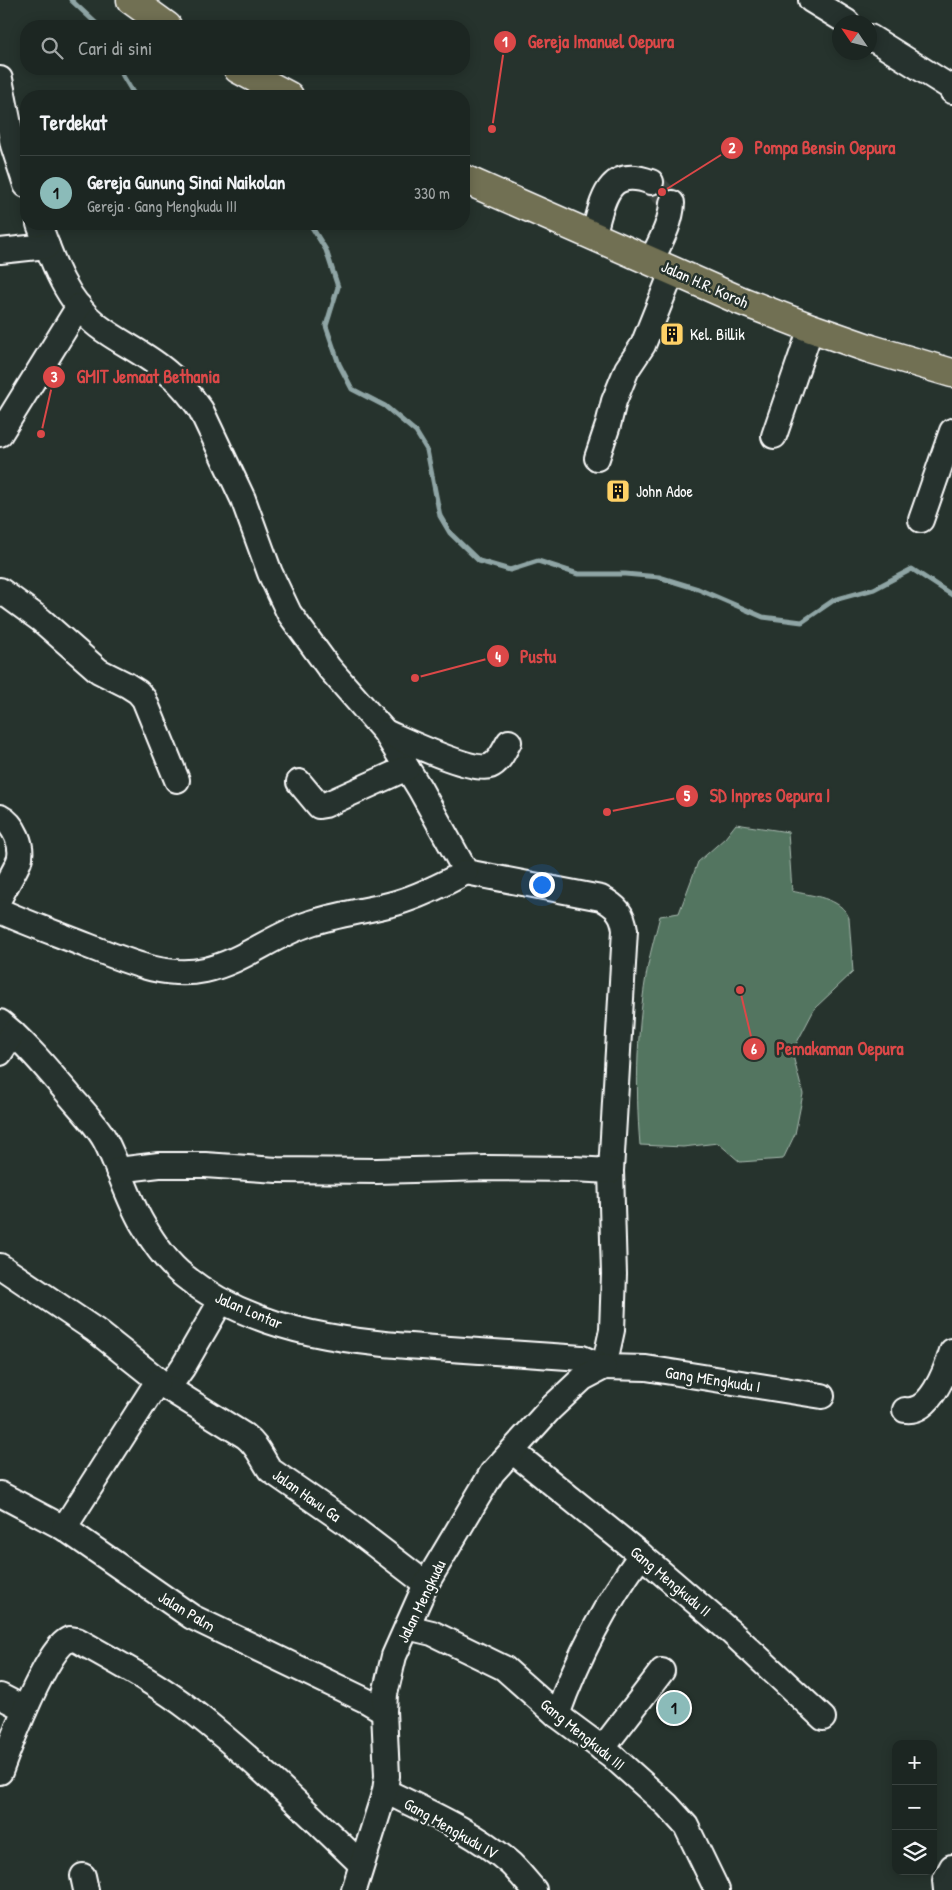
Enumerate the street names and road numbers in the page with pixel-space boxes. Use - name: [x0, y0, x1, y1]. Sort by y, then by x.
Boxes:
- street label: Jalan H.R. Koroh: [658, 255, 752, 313]
- street label: Jalan Lontar: [212, 1286, 286, 1334]
- street label: Gang MEngkudu I: [664, 1361, 762, 1397]
- street label: Jalan Hawu Ga: [268, 1463, 346, 1527]
- street label: Gang Mengkudu II: [626, 1541, 716, 1621]
- street label: Jalan Mengkudu: [391, 1555, 451, 1646]
- street label: Jalan Palm: [154, 1585, 220, 1637]
- street label: Gang Mengkudu III: [536, 1693, 630, 1775]
- street label: Gang Mengkudu IV: [400, 1792, 502, 1864]

